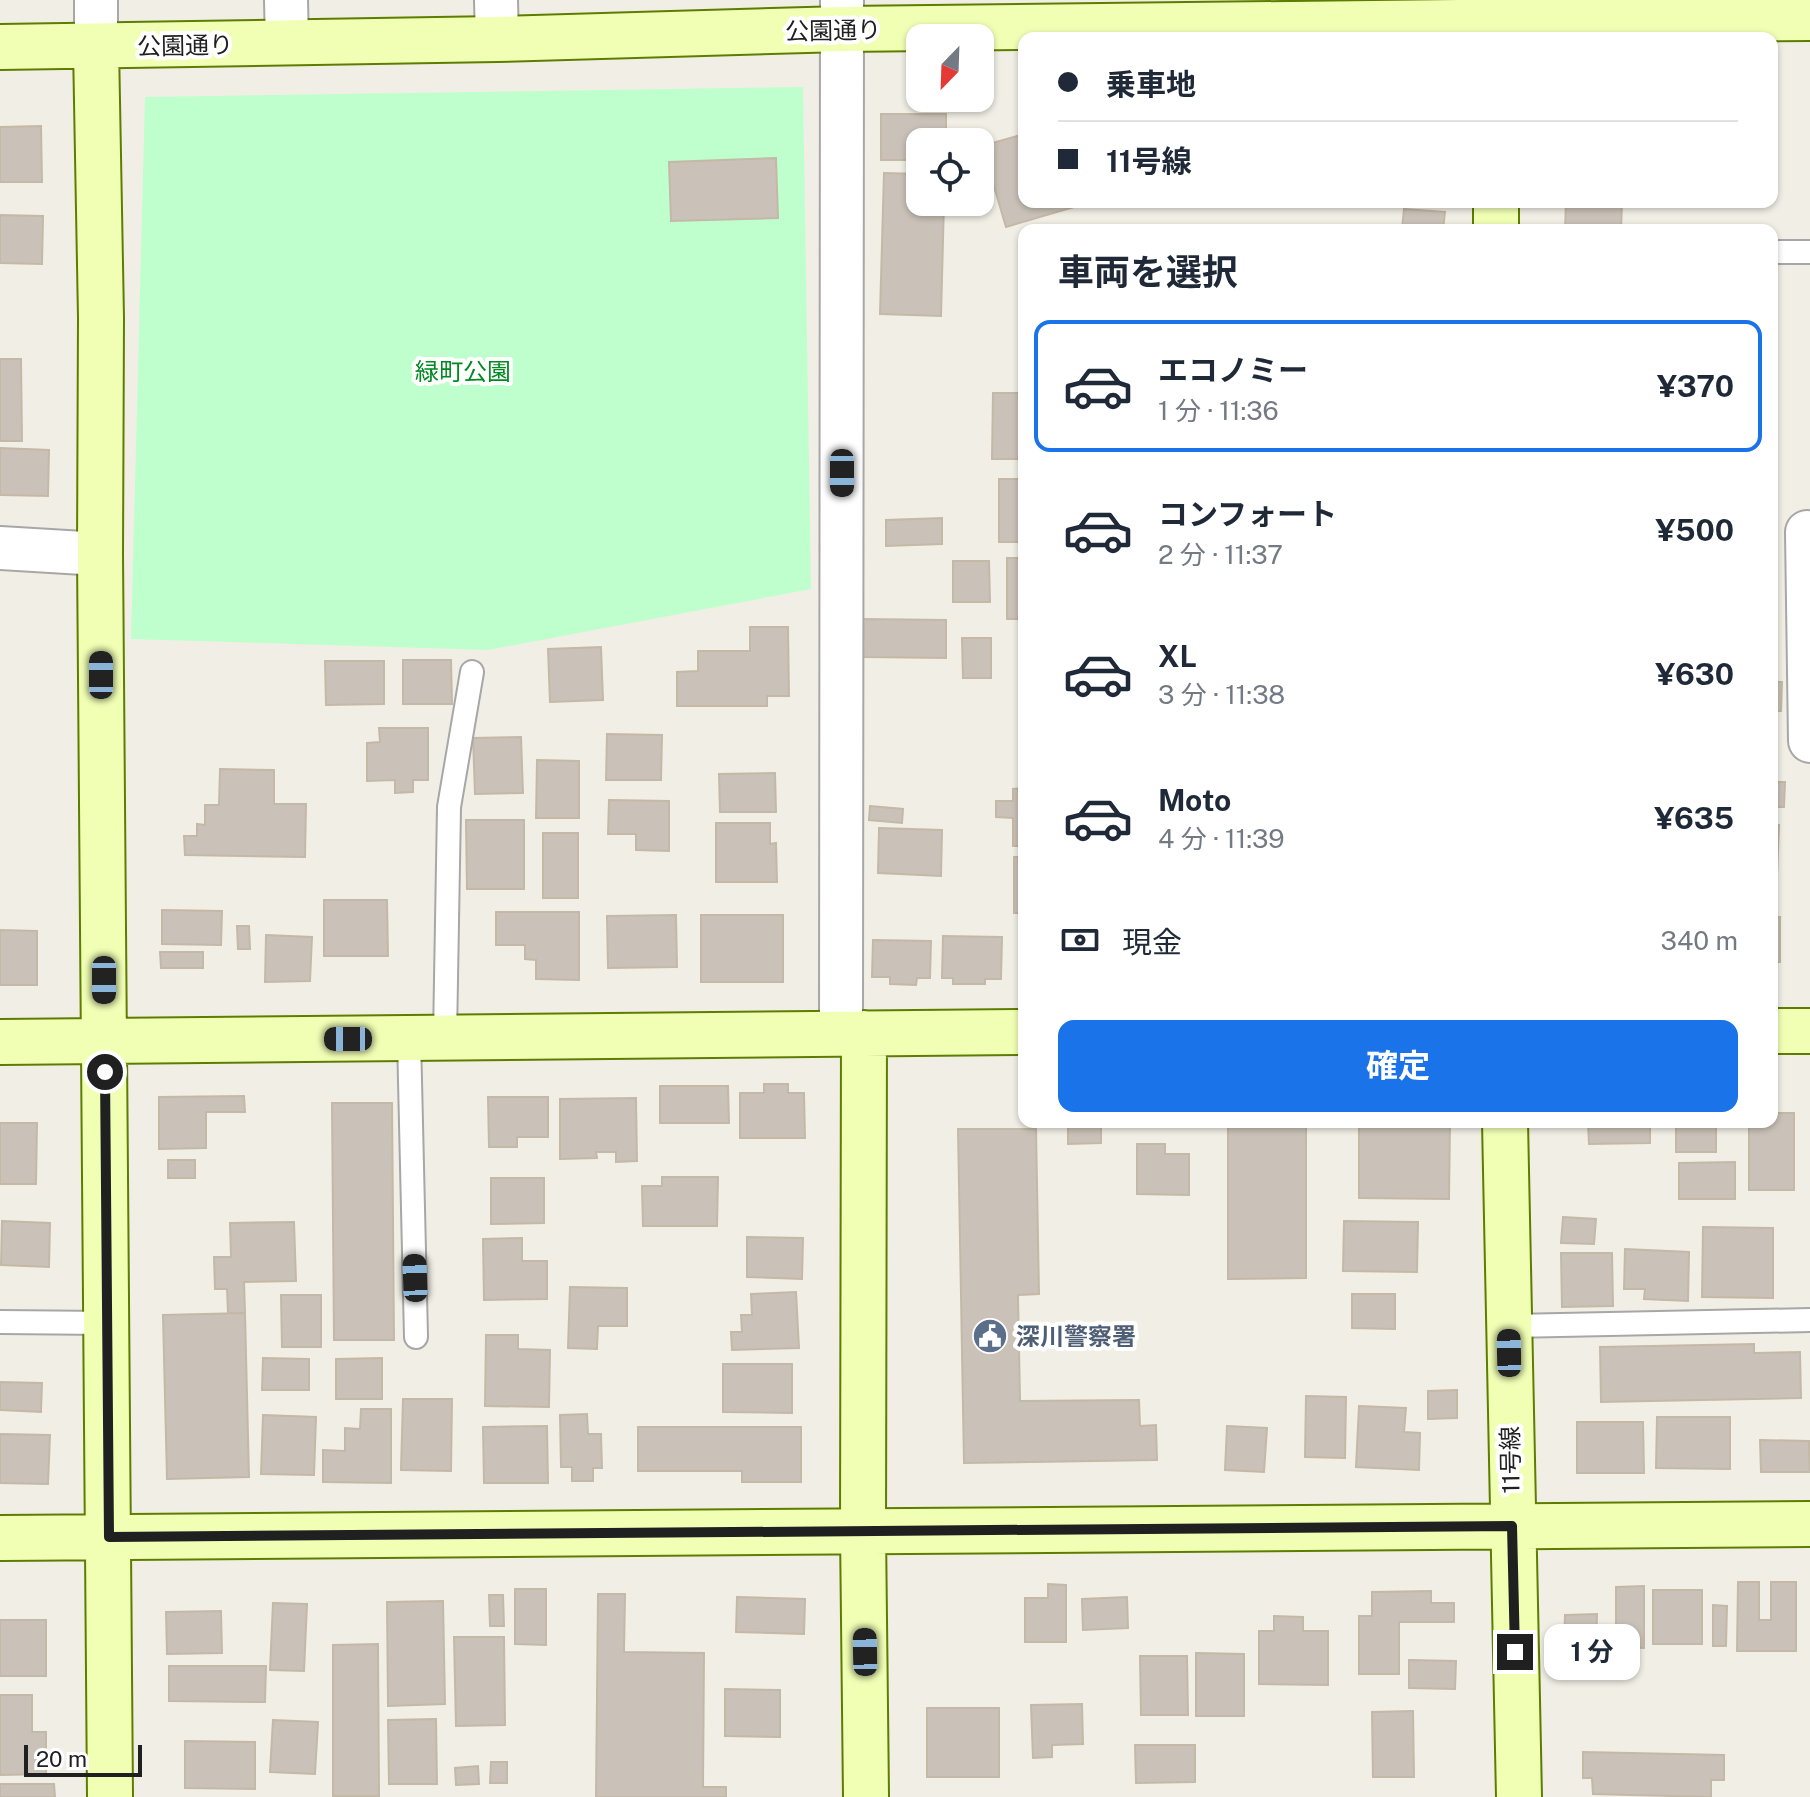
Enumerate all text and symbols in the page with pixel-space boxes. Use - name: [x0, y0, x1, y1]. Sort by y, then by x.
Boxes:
- street label: 公園通り: [785, 15, 881, 45]
- north arrow: [906, 24, 994, 112]
- map controls: [906, 24, 994, 216]
- street label: 公園通り: [137, 30, 233, 60]
- text: 乗車地: [1106, 66, 1196, 102]
- button: locate: [906, 128, 994, 216]
- text: 11号線: [1106, 143, 1192, 179]
- text: 車両を選択: [1058, 251, 1238, 293]
- icon: car: [1062, 350, 1134, 422]
- text: エコノミー: [1158, 352, 1308, 388]
- park label: 緑町公園: [415, 357, 511, 385]
- text: ¥370: [1657, 368, 1734, 404]
- text: 1 分 · 11:36: [1158, 395, 1279, 426]
- car: [830, 449, 854, 497]
- icon: car: [1062, 494, 1134, 566]
- text: コンフォート: [1158, 496, 1337, 532]
- text: ¥500: [1655, 512, 1734, 548]
- text: 2 分 · 11:37: [1158, 539, 1283, 570]
- icon: car: [1062, 638, 1134, 710]
- text: XL: [1158, 638, 1197, 674]
- car: [89, 651, 113, 699]
- text: ¥630: [1655, 656, 1734, 692]
- text: 3 分 · 11:38: [1158, 679, 1285, 710]
- icon: car: [1062, 782, 1134, 854]
- text: Moto: [1158, 782, 1231, 818]
- text: ¥635: [1654, 800, 1734, 836]
- text: 4 分 · 11:39: [1158, 823, 1285, 854]
- icon: cash: [1058, 918, 1102, 962]
- text: 現金: [1122, 924, 1182, 960]
- text: 340 m: [1661, 925, 1738, 956]
- car: [92, 956, 116, 1004]
- button: 確定: [1058, 1020, 1738, 1112]
- car: [324, 1027, 372, 1051]
- route start: [87, 1054, 123, 1090]
- car: [402, 1254, 428, 1302]
- public building icon: 深川警察署: [971, 1317, 1009, 1355]
- place label: 深川警察署: [1016, 1322, 1136, 1350]
- car: [1497, 1329, 1521, 1377]
- street label: 11号線: [1495, 1426, 1525, 1494]
- callout: 1 分: [1543, 1624, 1639, 1680]
- car: [853, 1628, 877, 1676]
- route end: [1497, 1634, 1533, 1670]
- text: 1 分: [1571, 1636, 1614, 1667]
- scale bar: [24, 1741, 142, 1777]
- text: 20 m: [36, 1746, 87, 1772]

